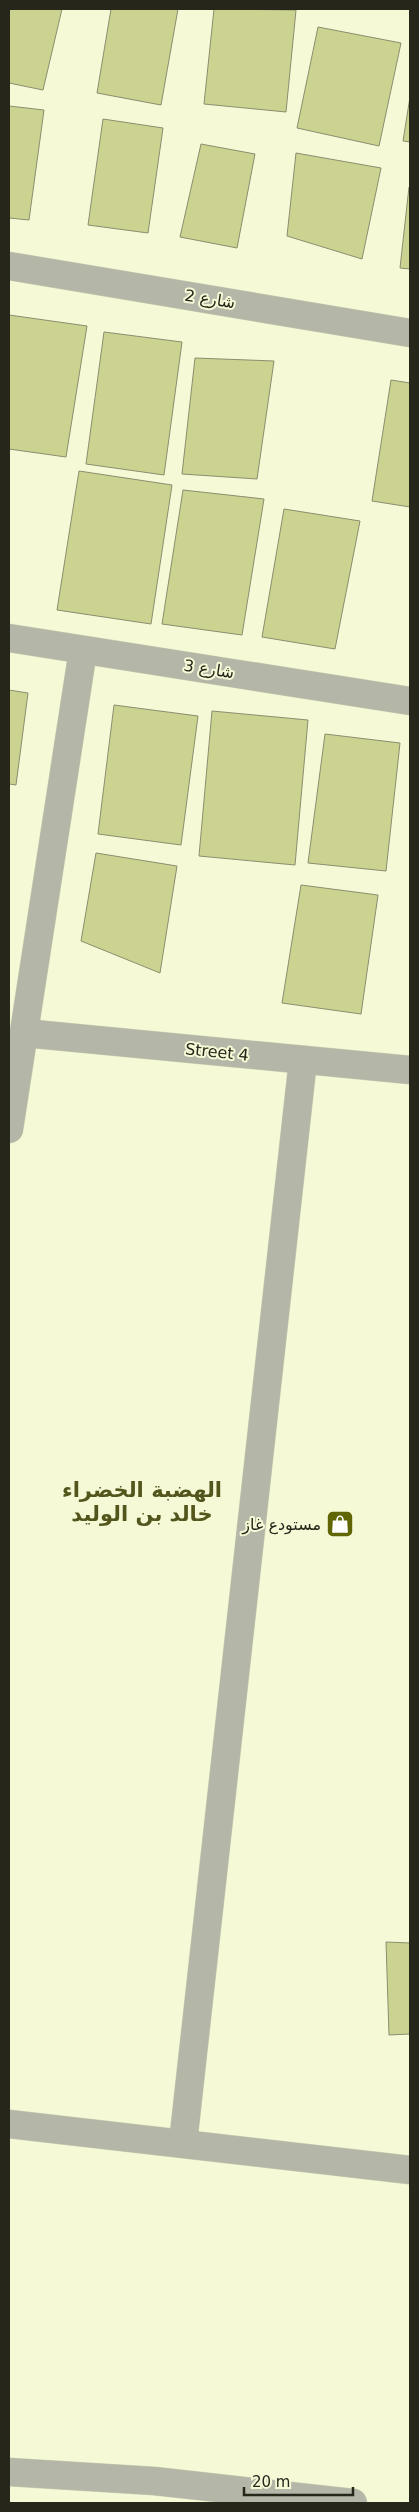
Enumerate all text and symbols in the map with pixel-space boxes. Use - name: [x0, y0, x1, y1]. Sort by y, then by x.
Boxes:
- street label: شارع 2: [183, 286, 237, 313]
- street label: شارع 3: [182, 656, 236, 683]
- street label: Street 4: [184, 1039, 250, 1065]
- district label: الهضبة الخضراء خالد بن الوليد: [62, 1478, 222, 1526]
- shop icon: مستودع غاز: [325, 1509, 355, 1539]
- place label: مستودع غاز: [241, 1515, 321, 1535]
- scale bar: [244, 2464, 353, 2496]
- text: 20 m: [252, 2473, 290, 2491]

